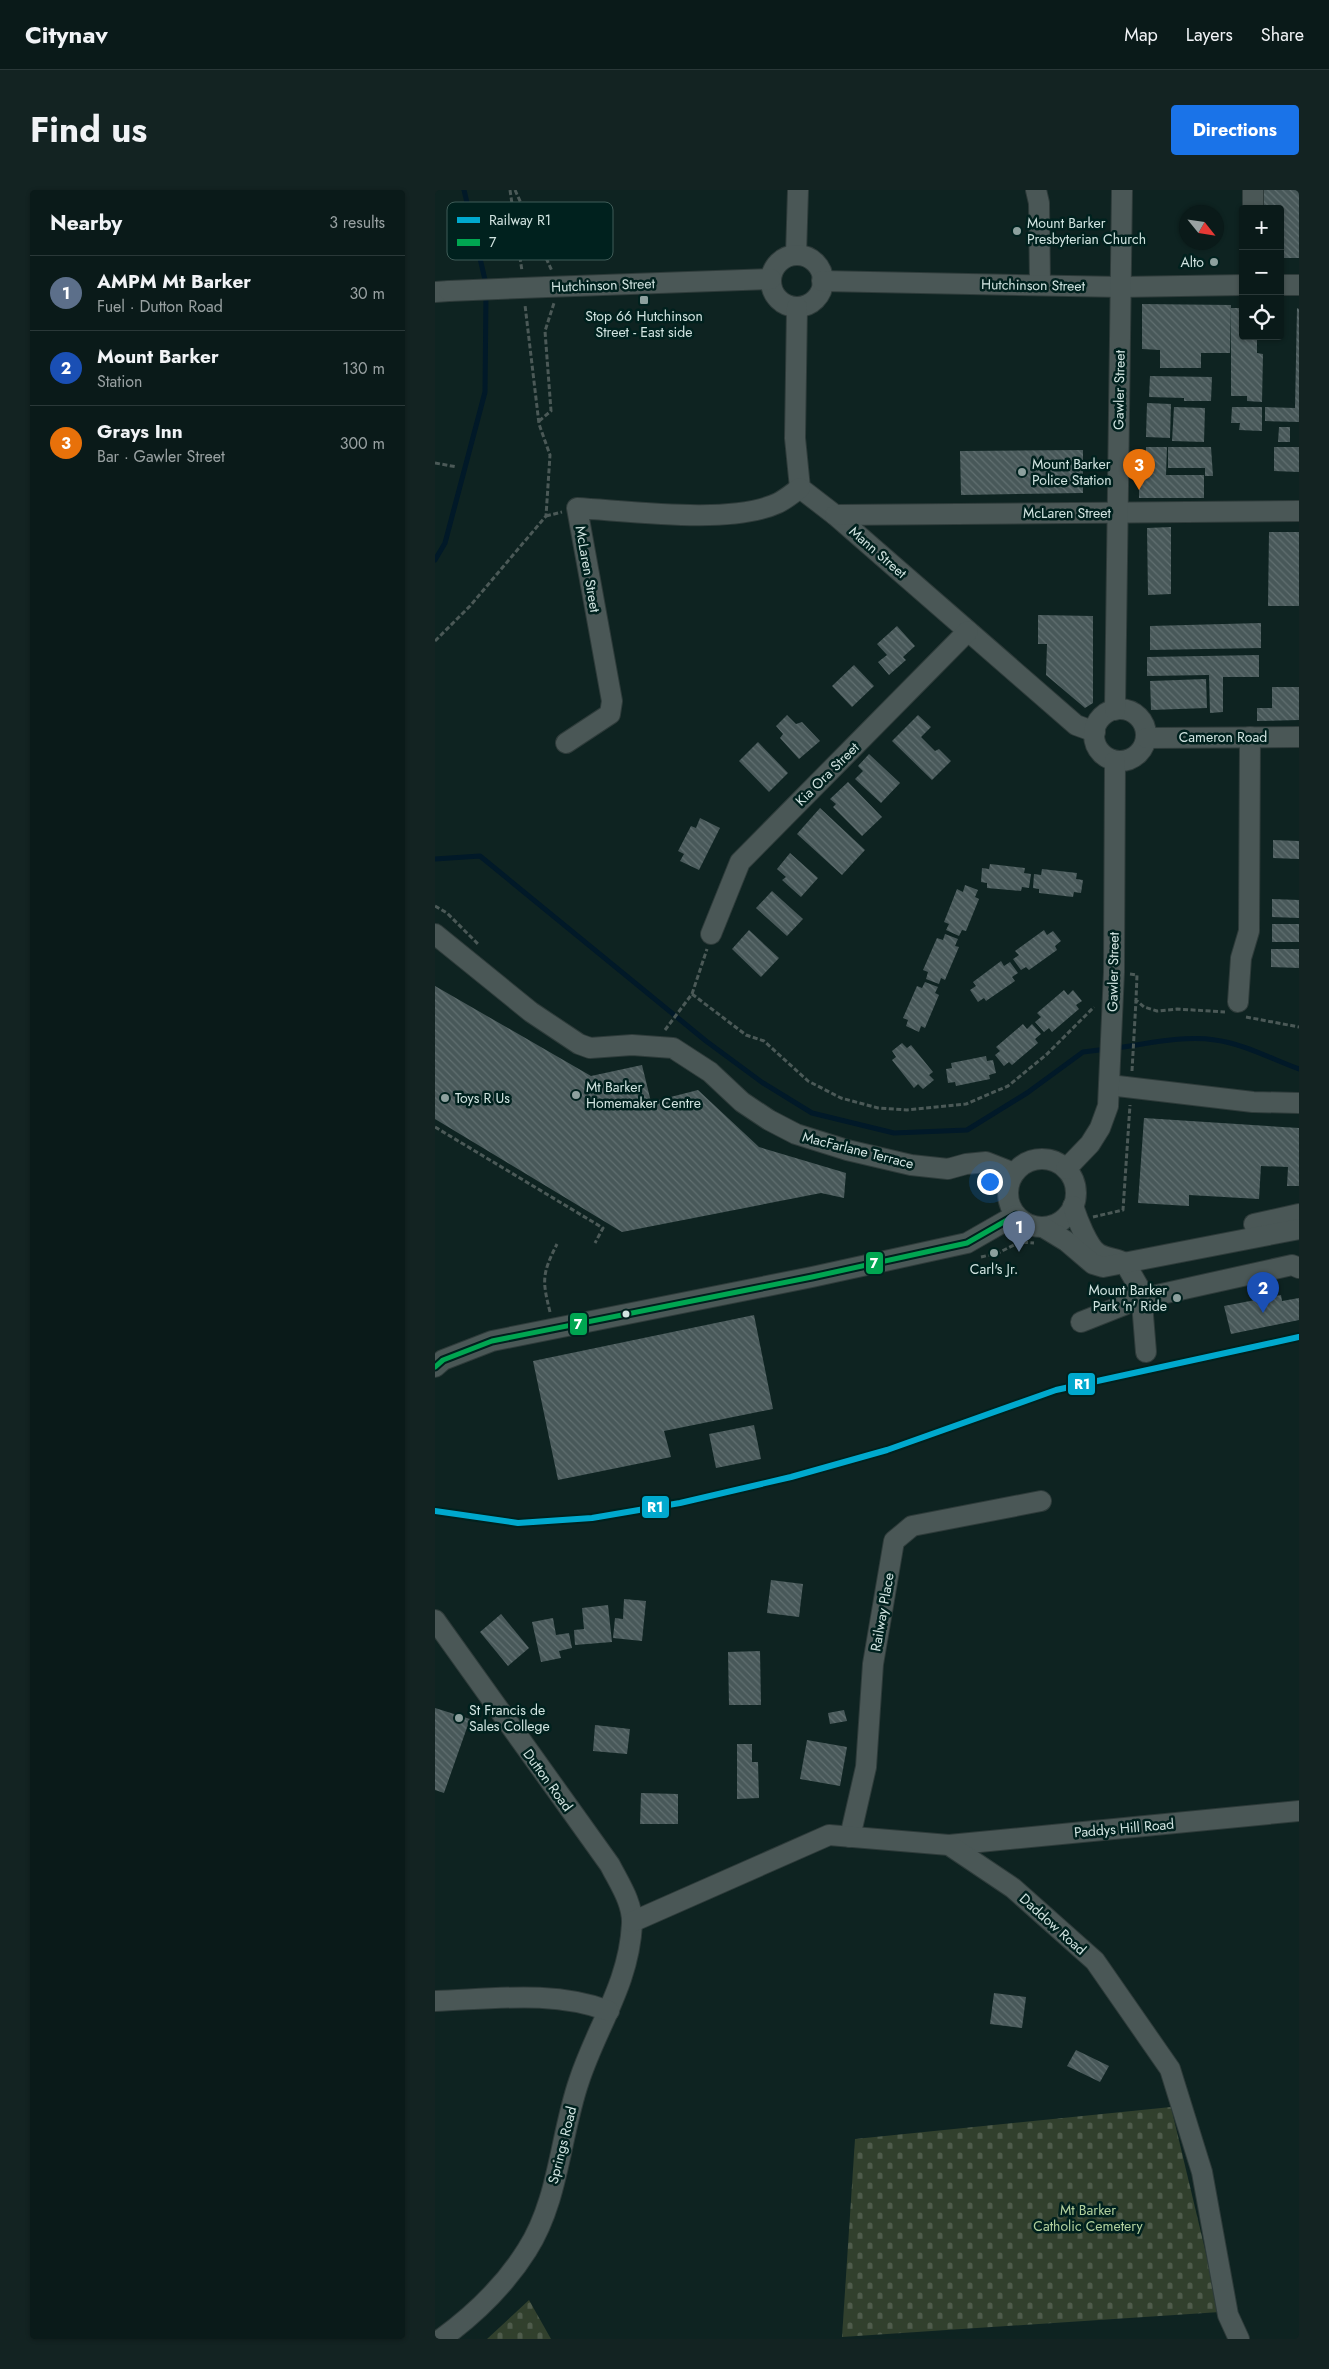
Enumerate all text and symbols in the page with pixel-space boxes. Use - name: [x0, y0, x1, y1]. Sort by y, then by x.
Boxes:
- text: Citynav: [25, 17, 108, 52]
- text: Map: [1124, 22, 1158, 48]
- text: Layers: [1186, 22, 1233, 48]
- text: Share: [1261, 22, 1304, 48]
- text: Find us: [30, 105, 147, 155]
- button: Directions: [1171, 105, 1299, 155]
- legend: [447, 202, 613, 260]
- north arrow: [1179, 205, 1224, 250]
- map controls: [1239, 205, 1284, 340]
- button: +: [1239, 205, 1284, 250]
- text: Nearby: [50, 208, 122, 238]
- text: Railway R1: [489, 210, 551, 230]
- text: 3 results: [329, 211, 385, 234]
- place label: Mount Barker Presbyterian Church: [1027, 213, 1146, 249]
- marker: Mount Barker Presbyterian Church: [1011, 225, 1023, 237]
- text: 7: [489, 232, 497, 252]
- button: −: [1239, 250, 1284, 295]
- place label: Alto: [1181, 252, 1204, 272]
- marker: Alto: [1208, 256, 1220, 268]
- text: AMPM Mt Barker: [97, 268, 251, 295]
- street label: Hutchinson Street: [551, 273, 656, 297]
- street label: Hutchinson Street: [981, 274, 1086, 296]
- text: 1: [62, 282, 70, 305]
- text: 30 m: [349, 282, 385, 305]
- marker: Stop 66 Hutchinson Street - East side: [638, 294, 650, 306]
- text: Fuel · Dutton Road: [97, 295, 223, 318]
- button: locate: [1239, 295, 1284, 340]
- place label: Stop 66 Hutchinson Street - East side: [585, 306, 703, 342]
- text: Mount Barker: [97, 343, 219, 370]
- street label: Gawler Street: [1108, 349, 1130, 430]
- text: 2: [61, 357, 71, 380]
- text: 130 m: [342, 357, 385, 380]
- text: Station: [97, 370, 142, 393]
- text: Grays Inn: [97, 418, 183, 445]
- text: 3: [61, 432, 71, 455]
- text: 300 m: [340, 432, 385, 455]
- text: Bar · Gawler Street: [97, 445, 225, 468]
- pin: 3: [1123, 449, 1155, 490]
- place label: Mount Barker Police Station: [1032, 454, 1112, 490]
- marker: Mount Barker Police Station: [1016, 466, 1028, 478]
- street label: McLaren Street: [1023, 503, 1112, 523]
- street label: Mann Street: [845, 521, 912, 583]
- street label: McLaren Street: [571, 524, 606, 615]
- street label: Cameron Road: [1179, 727, 1267, 747]
- street label: Kia Ora Street: [791, 737, 864, 810]
- street label: Gawler Street: [1102, 931, 1124, 1012]
- place label: Mt Barker Homemaker Centre: [586, 1077, 701, 1113]
- place label: Toys R Us: [455, 1088, 510, 1108]
- marker: Mt Barker Homemaker Centre: [570, 1089, 582, 1101]
- marker: Toys R Us: [439, 1092, 451, 1104]
- street label: MacFarlane Terrace: [800, 1126, 916, 1174]
- your location: [977, 1169, 1003, 1195]
- pin: 1: [1003, 1211, 1035, 1252]
- marker: Carl's Jr.: [988, 1247, 1000, 1259]
- line badge: 7: [865, 1251, 884, 1275]
- text: 7: [870, 1253, 879, 1273]
- place label: Carl's Jr.: [970, 1259, 1018, 1279]
- pin: 2: [1247, 1272, 1279, 1313]
- place label: Mount Barker Park 'n' Ride: [1088, 1280, 1167, 1316]
- marker: Mount Barker Park 'n' Ride: [1171, 1292, 1183, 1304]
- unlabelled marker: [621, 1309, 631, 1319]
- line badge: 7: [569, 1312, 588, 1336]
- text: 7: [574, 1314, 583, 1334]
- line badge: R1: [1067, 1372, 1096, 1396]
- text: R1: [1074, 1374, 1090, 1394]
- line badge: R1: [641, 1495, 670, 1519]
- text: R1: [647, 1497, 663, 1517]
- street label: Railway Place: [865, 1571, 899, 1653]
- place label: St Francis de Sales College: [469, 1700, 550, 1736]
- marker: St Francis de Sales College: [453, 1712, 465, 1724]
- street label: Dutton Road: [518, 1745, 578, 1815]
- street label: Paddys Hill Road: [1073, 1814, 1175, 1842]
- street label: Daddow Road: [1015, 1889, 1091, 1959]
- street label: Springs Road: [543, 2104, 581, 2186]
- park label: Mt Barker Catholic Cemetery: [1033, 2200, 1143, 2236]

